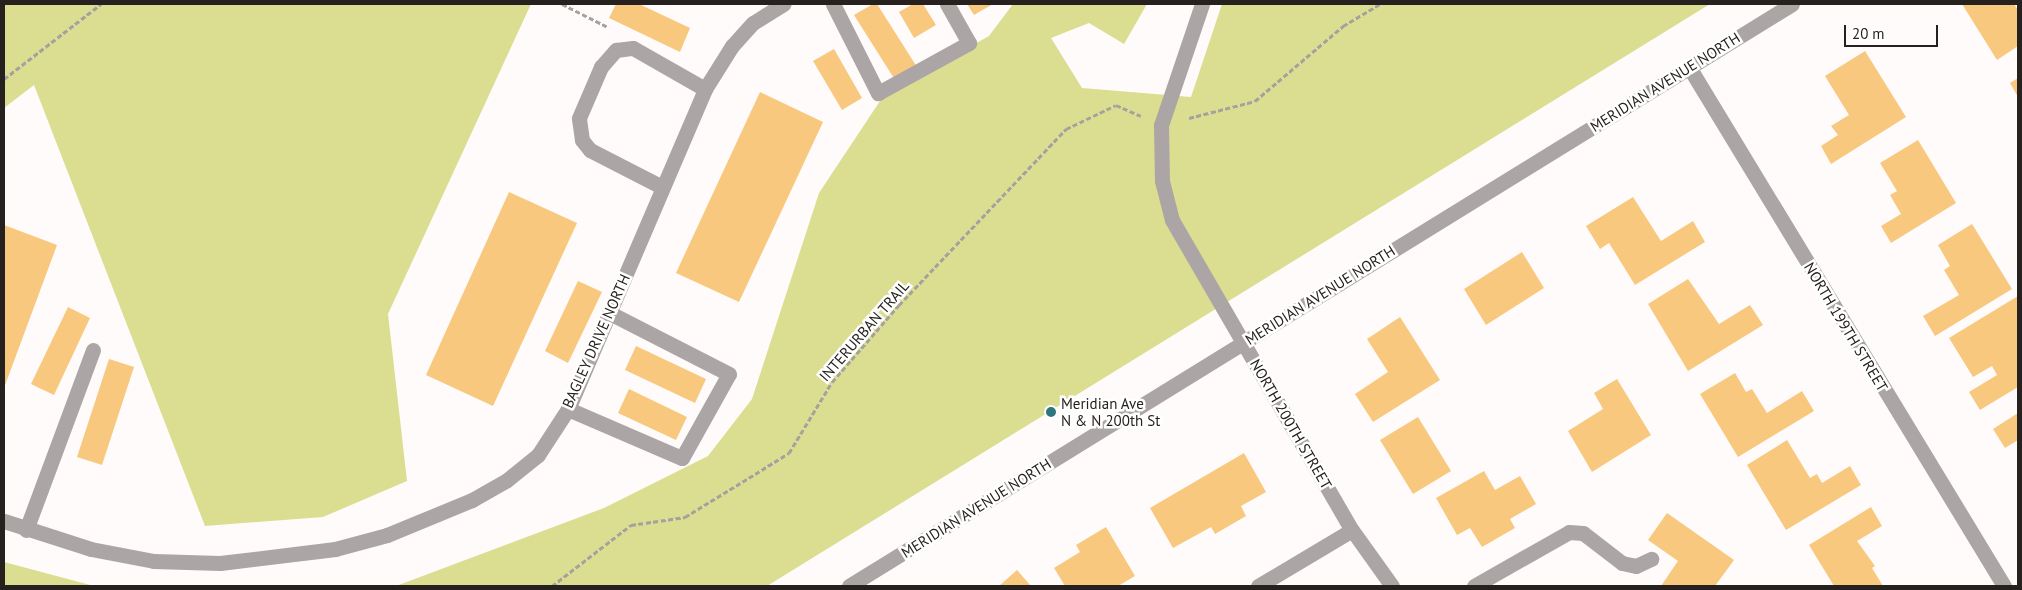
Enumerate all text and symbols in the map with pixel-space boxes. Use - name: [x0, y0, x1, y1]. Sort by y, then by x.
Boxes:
- scale bar: [1847, 15, 1941, 47]
- text: 20 m: [1852, 24, 1885, 43]
- street label: MERIDIAN AVENUE NORTH: [1587, 28, 1743, 136]
- street label: MERIDIAN AVENUE NORTH: [1242, 241, 1398, 349]
- street label: NORTH 199TH STREET: [1800, 259, 1892, 395]
- street label: BAGLEY DRIVE NORTH: [558, 271, 634, 411]
- street label: INTERURBAN TRAIL: [815, 277, 913, 385]
- street label: NORTH 200TH STREET: [1246, 356, 1336, 492]
- place label: Meridian Ave N & N 200th St: [1061, 394, 1160, 429]
- marker: Meridian Ave N & N 200th St: [1045, 406, 1057, 418]
- street label: MERIDIAN AVENUE NORTH: [898, 454, 1054, 562]

